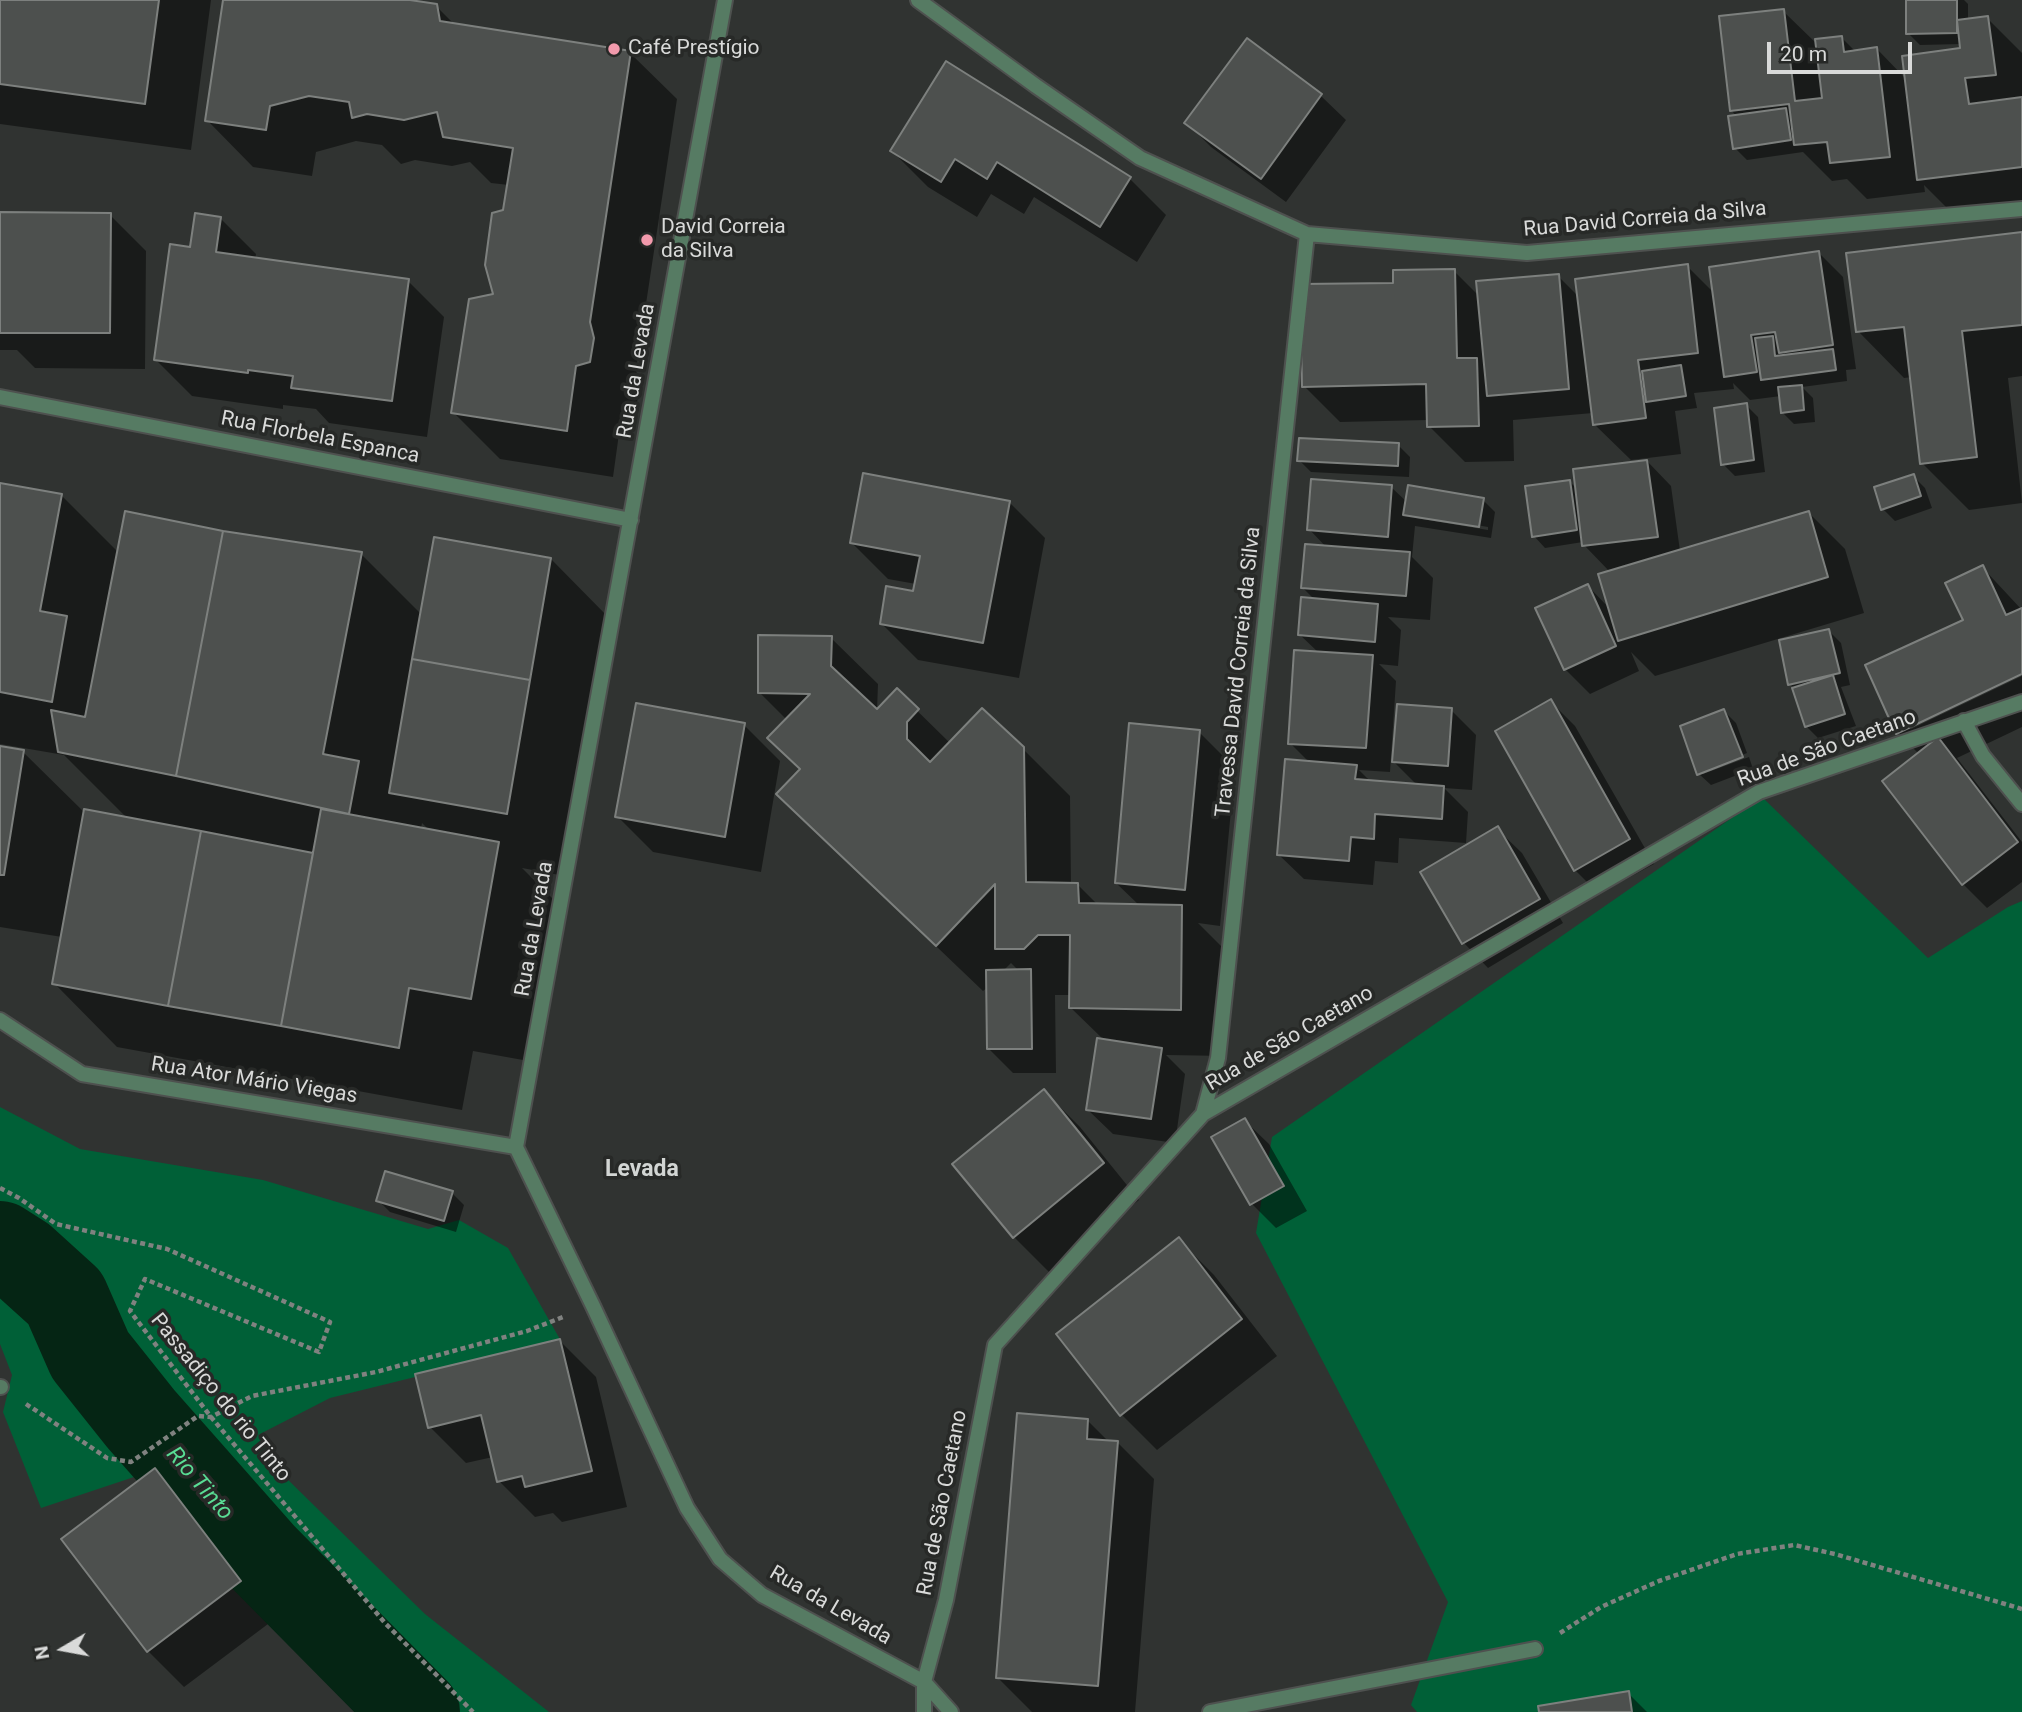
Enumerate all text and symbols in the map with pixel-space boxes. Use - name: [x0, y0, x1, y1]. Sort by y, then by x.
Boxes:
- scale bar: [1770, 28, 1915, 72]
- place label: Café Prestígio: [628, 36, 760, 62]
- marker: Café Prestígio: [606, 41, 622, 57]
- text: 20 m: [1780, 42, 1827, 66]
- street label: Rua David Correia da Silva: [1523, 197, 1767, 243]
- place label: David Correia da Silva: [661, 215, 786, 265]
- marker: David Correia da Silva: [639, 232, 655, 248]
- street label: Rua da Levada: [613, 302, 661, 440]
- street label: Rua Florbela Espanca: [219, 406, 421, 470]
- street label: Travessa David Correia da Silva: [1211, 526, 1267, 818]
- street label: Rua de São Caetano: [1734, 705, 1920, 793]
- street label: Rua da Levada: [511, 860, 559, 998]
- street label: Rua de São Caetano: [1202, 981, 1378, 1097]
- street label: Rua Ator Mário Viegas: [149, 1052, 359, 1110]
- district label: Levada: [605, 1156, 679, 1184]
- street label: Passadiço do rio Tinto: [144, 1309, 296, 1487]
- street label: Rua de São Caetano: [913, 1408, 973, 1598]
- water label: Rio Tinto: [160, 1442, 238, 1526]
- street label: Rua da Levada: [765, 1561, 895, 1651]
- north arrow: [28, 1614, 98, 1684]
- text: N: [29, 1644, 54, 1661]

